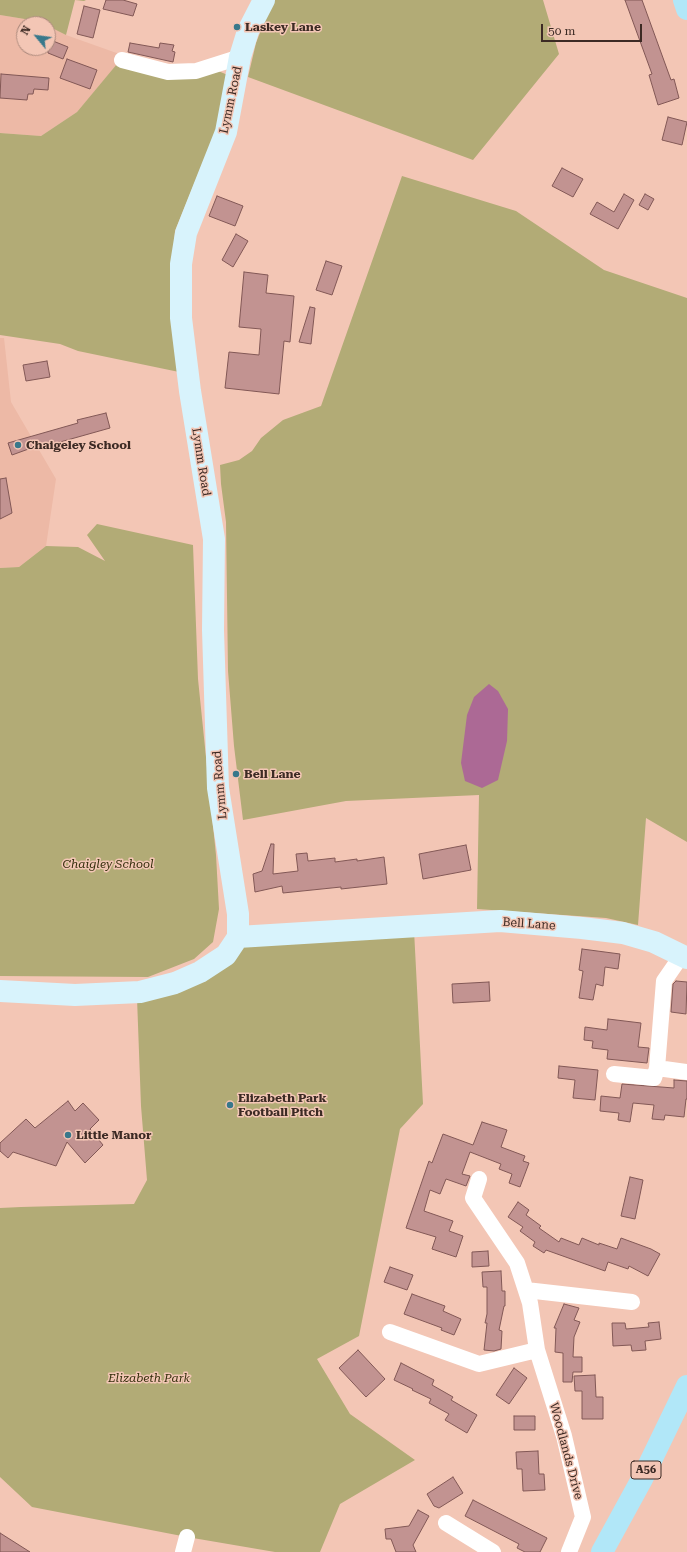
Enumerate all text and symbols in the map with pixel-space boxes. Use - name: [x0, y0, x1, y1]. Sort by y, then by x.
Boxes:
- north arrow: [16, 16, 56, 56]
- scale bar: [543, 16, 644, 42]
- place label: Laskey Lane: [245, 20, 321, 34]
- marker: Laskey Lane: [232, 22, 242, 32]
- text: N: [18, 24, 34, 37]
- text: 50 m: [548, 24, 575, 38]
- street label: Lymm Road: [217, 65, 245, 135]
- street label: Lymm Road: [189, 427, 213, 497]
- place label: Chaigeley School: [26, 438, 131, 452]
- marker: Chaigeley School: [13, 440, 23, 450]
- street label: Lymm Road: [210, 750, 230, 820]
- place label: Bell Lane: [244, 767, 301, 781]
- marker: Bell Lane: [231, 769, 241, 779]
- park label: Chaigley School: [62, 857, 154, 871]
- street label: Bell Lane: [502, 915, 556, 933]
- place label: Elizabeth Park Football Pitch: [238, 1091, 327, 1119]
- marker: Elizabeth Park Football Pitch: [225, 1100, 235, 1110]
- place label: Little Manor: [76, 1128, 152, 1142]
- marker: Little Manor: [63, 1130, 73, 1140]
- park label: Elizabeth Park: [108, 1371, 190, 1385]
- street label: Woodlands Drive: [546, 1401, 586, 1501]
- road number: A56: [631, 1461, 661, 1479]

